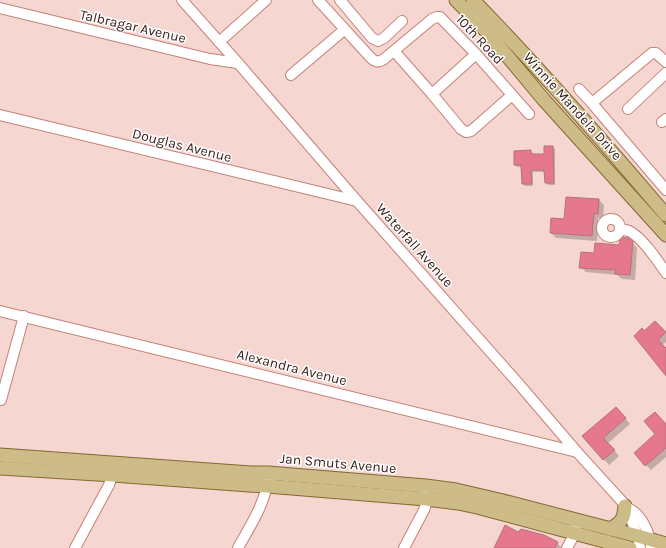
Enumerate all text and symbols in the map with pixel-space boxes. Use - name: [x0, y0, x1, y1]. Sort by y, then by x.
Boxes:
- street label: Talbragar Avenue: [78, 6, 188, 47]
- street label: 10th Road: [452, 11, 507, 68]
- street label: Winnie Mandela Drive: [520, 49, 626, 164]
- street label: Douglas Avenue: [131, 125, 233, 166]
- street label: Waterfall Avenue: [373, 200, 457, 291]
- street label: Alexandra Avenue: [235, 346, 349, 389]
- street label: Jan Smuts Avenue: [279, 450, 397, 477]

